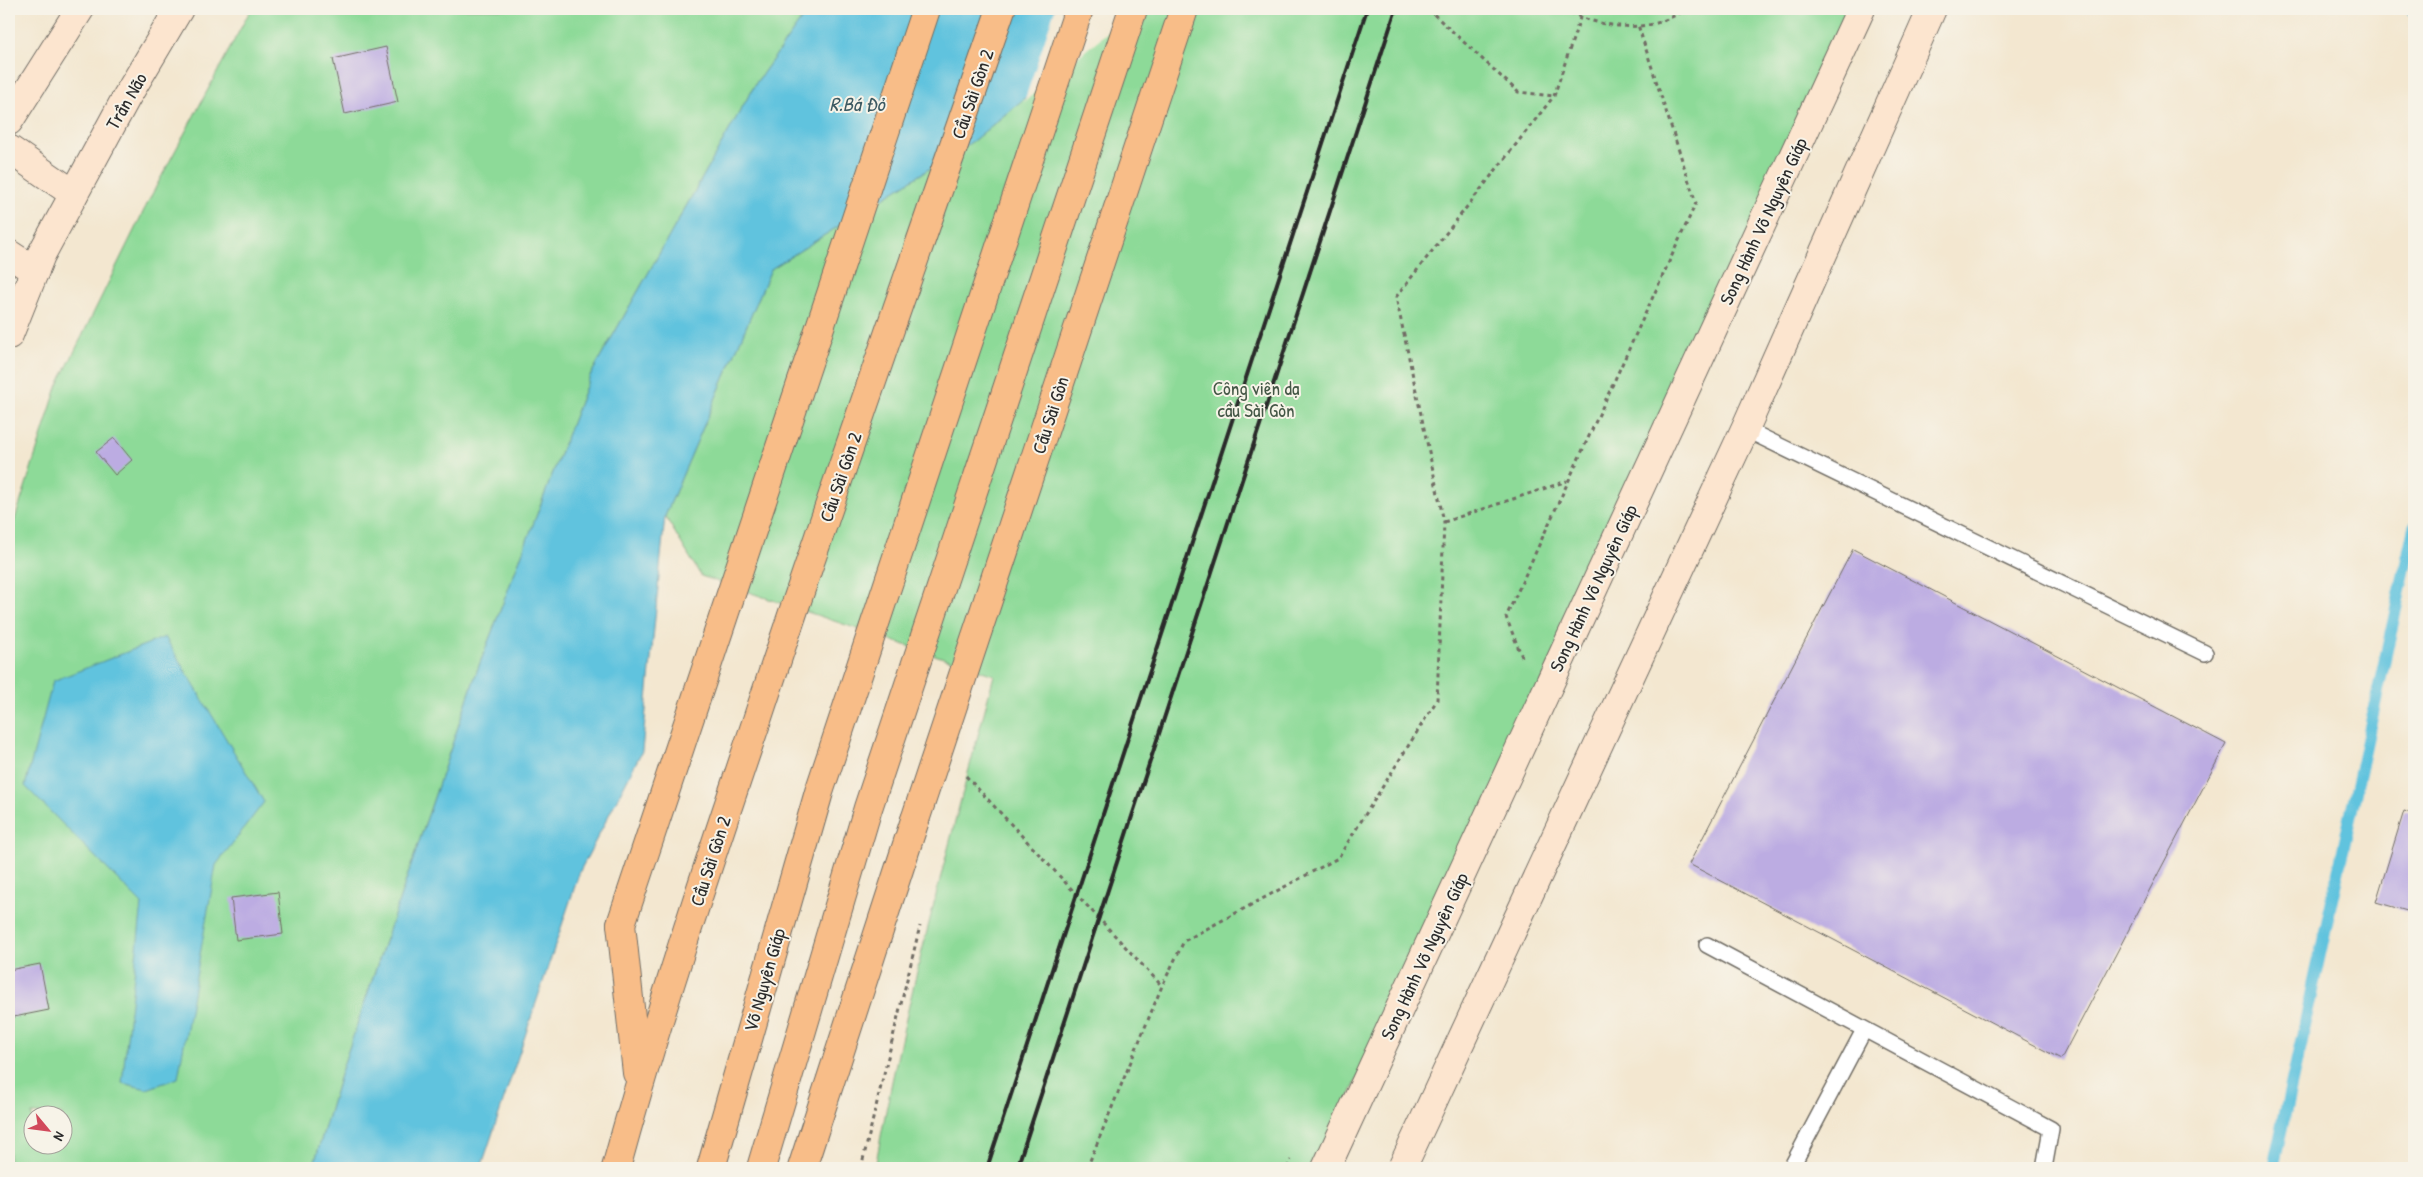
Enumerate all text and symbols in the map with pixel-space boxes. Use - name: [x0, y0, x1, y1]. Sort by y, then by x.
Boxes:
- street label: Cầu Sài Gòn 2: [945, 46, 1000, 142]
- street label: Trần Não: [99, 67, 153, 134]
- water label: R.Bá Đỏ: [830, 90, 886, 117]
- street label: Song Hành Võ Nguyên Giáp: [1713, 133, 1813, 309]
- street label: Cầu Sài Gòn: [1025, 373, 1075, 457]
- park label: Công viên dạ cầu Sài Gòn: [1213, 375, 1300, 423]
- street label: Cầu Sài Gòn 2: [813, 429, 868, 525]
- street label: Song Hành Võ Nguyên Giáp: [1543, 500, 1643, 676]
- street label: Cầu Sài Gòn 2: [683, 813, 737, 909]
- street label: Song Hành Võ Nguyên Giáp: [1374, 868, 1474, 1044]
- street label: Võ Nguyên Giáp: [737, 925, 791, 1035]
- north arrow: [22, 1104, 72, 1154]
- text: N: [49, 1129, 70, 1145]

